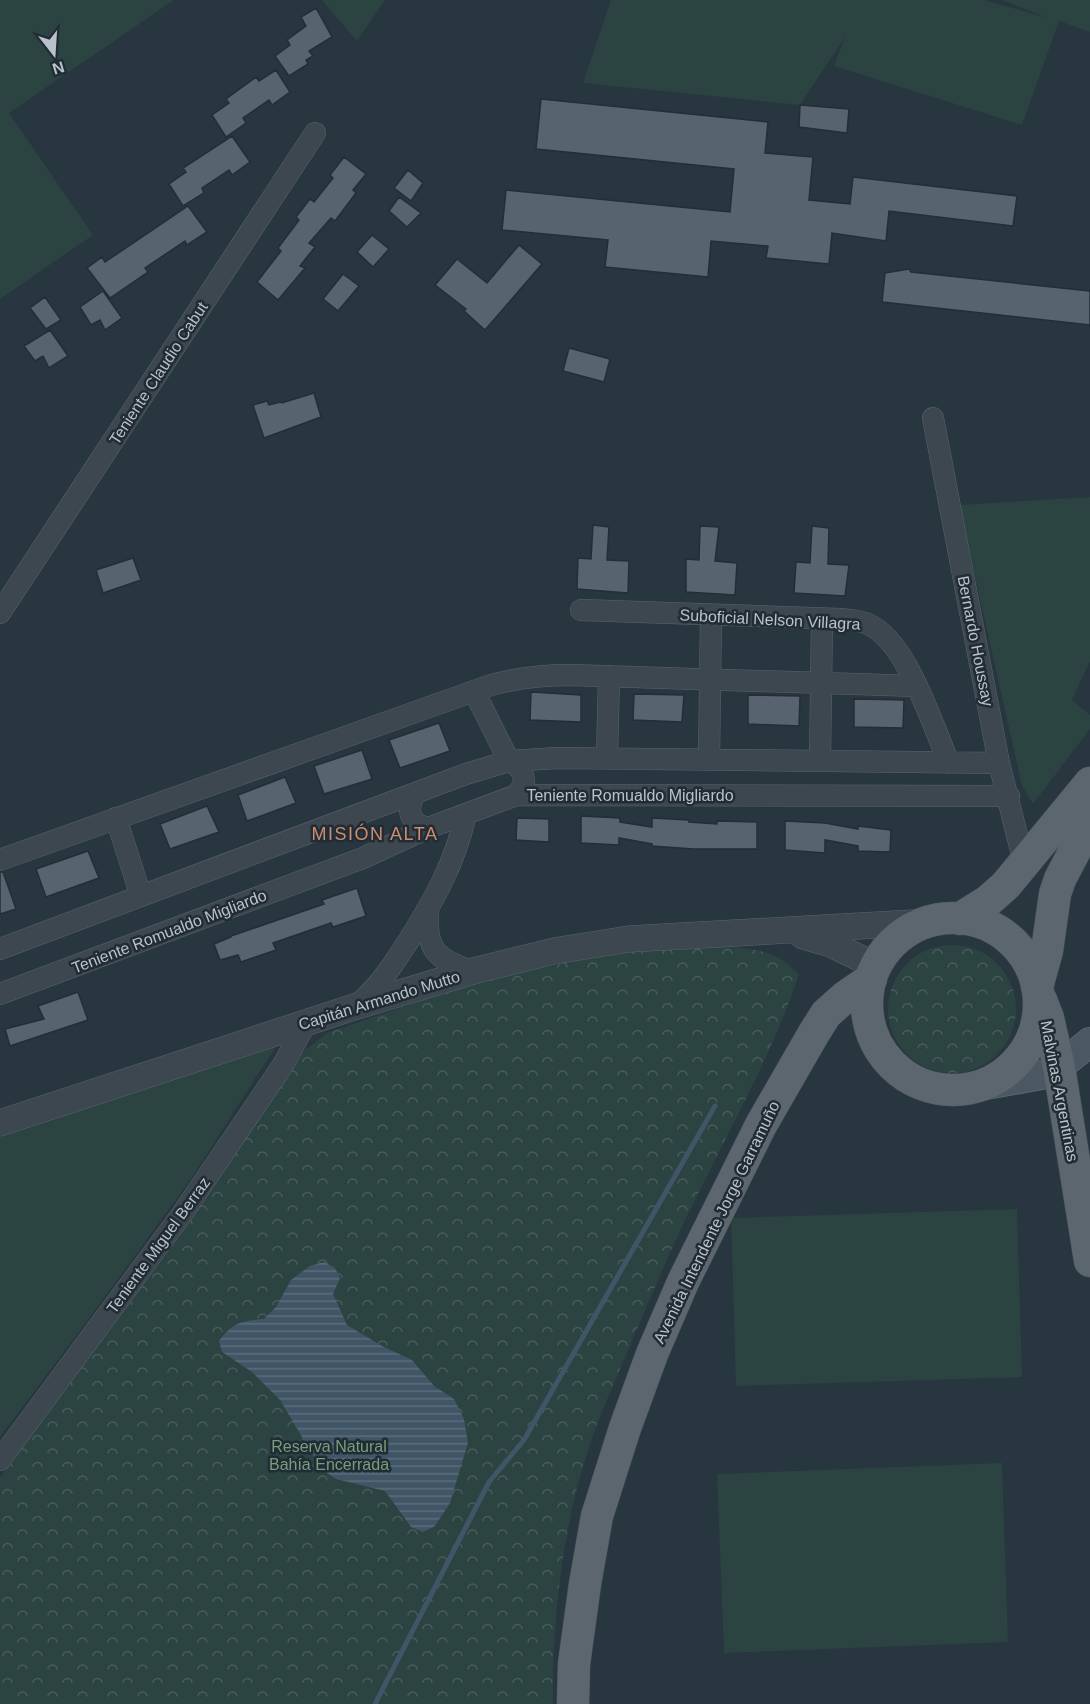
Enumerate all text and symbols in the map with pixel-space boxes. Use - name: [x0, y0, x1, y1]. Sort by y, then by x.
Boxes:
- north arrow: [24, 24, 84, 84]
- text: N: [50, 58, 66, 78]
- street label: Teniente Claudio Cabut: [106, 298, 211, 448]
- street label: Bernardo Houssay: [955, 574, 996, 708]
- street label: Suboficial Nelson Villagra: [679, 606, 861, 633]
- street label: Teniente Romualdo Migliardo: [526, 787, 734, 804]
- district label: MISIÓN ALTA: [312, 823, 438, 844]
- street label: Teniente Romualdo Migliardo: [69, 886, 269, 977]
- street label: Capitán Armando Mutto: [296, 968, 462, 1033]
- street label: Malvinas Argentinas: [1038, 1019, 1082, 1163]
- street label: Avenida Intendente Jorge Garramuño: [650, 1098, 783, 1346]
- street label: Teniente Miguel Berraz: [103, 1174, 213, 1316]
- park label: Reserva Natural Bahía Encerrada: [269, 1438, 389, 1473]

